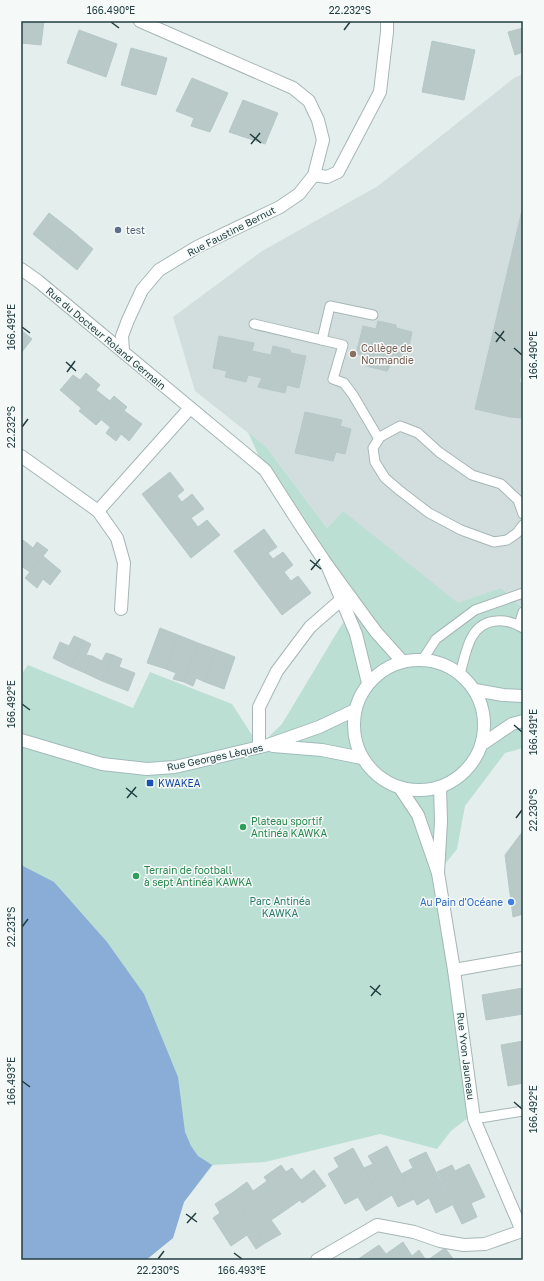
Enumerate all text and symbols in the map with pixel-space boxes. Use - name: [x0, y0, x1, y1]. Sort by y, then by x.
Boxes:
- text: 166.490°E: [87, 4, 135, 16]
- text: 22.232°S: [329, 4, 371, 16]
- street label: Rue Faustine Bernut: [185, 204, 277, 258]
- place label: test: [126, 224, 145, 236]
- marker: test: [113, 225, 123, 235]
- street label: Rue du Docteur Roland Germain: [44, 284, 168, 392]
- text: 166.491°E: [5, 304, 17, 350]
- text: 166.490°E: [527, 331, 539, 379]
- place label: Collège de Normandie: [361, 342, 414, 366]
- marker: Collège de Normandie: [348, 349, 358, 359]
- text: 22.232°S: [5, 406, 17, 448]
- text: 166.492°E: [5, 680, 17, 728]
- text: 166.491°E: [527, 709, 539, 755]
- street label: Rue Georges Lèques: [166, 741, 264, 773]
- place label: KWAKEA: [158, 777, 201, 789]
- marker: KWAKEA: [145, 778, 155, 788]
- text: 22.230°S: [527, 789, 539, 831]
- place label: Plateau sportif Antinéa KAWKA: [251, 815, 327, 839]
- marker: Plateau sportif Antinéa KAWKA: [238, 822, 248, 832]
- place label: Terrain de football à sept Antinéa KAWKA: [144, 864, 252, 888]
- marker: Terrain de football à sept Antinéa KAWKA: [131, 871, 141, 881]
- park label: Parc Antinéa KAWKA: [250, 895, 310, 919]
- place label: Au Pain d'Océane: [420, 896, 503, 908]
- marker: Au Pain d'Océane: [506, 897, 516, 907]
- text: 22.231°S: [5, 907, 17, 947]
- street label: Rue Yvon Jauneau: [455, 1011, 477, 1101]
- text: 166.493°E: [5, 1057, 17, 1105]
- text: 166.492°E: [527, 1085, 539, 1133]
- text: 22.230°S: [137, 1264, 179, 1276]
- text: 166.493°E: [218, 1264, 266, 1276]

